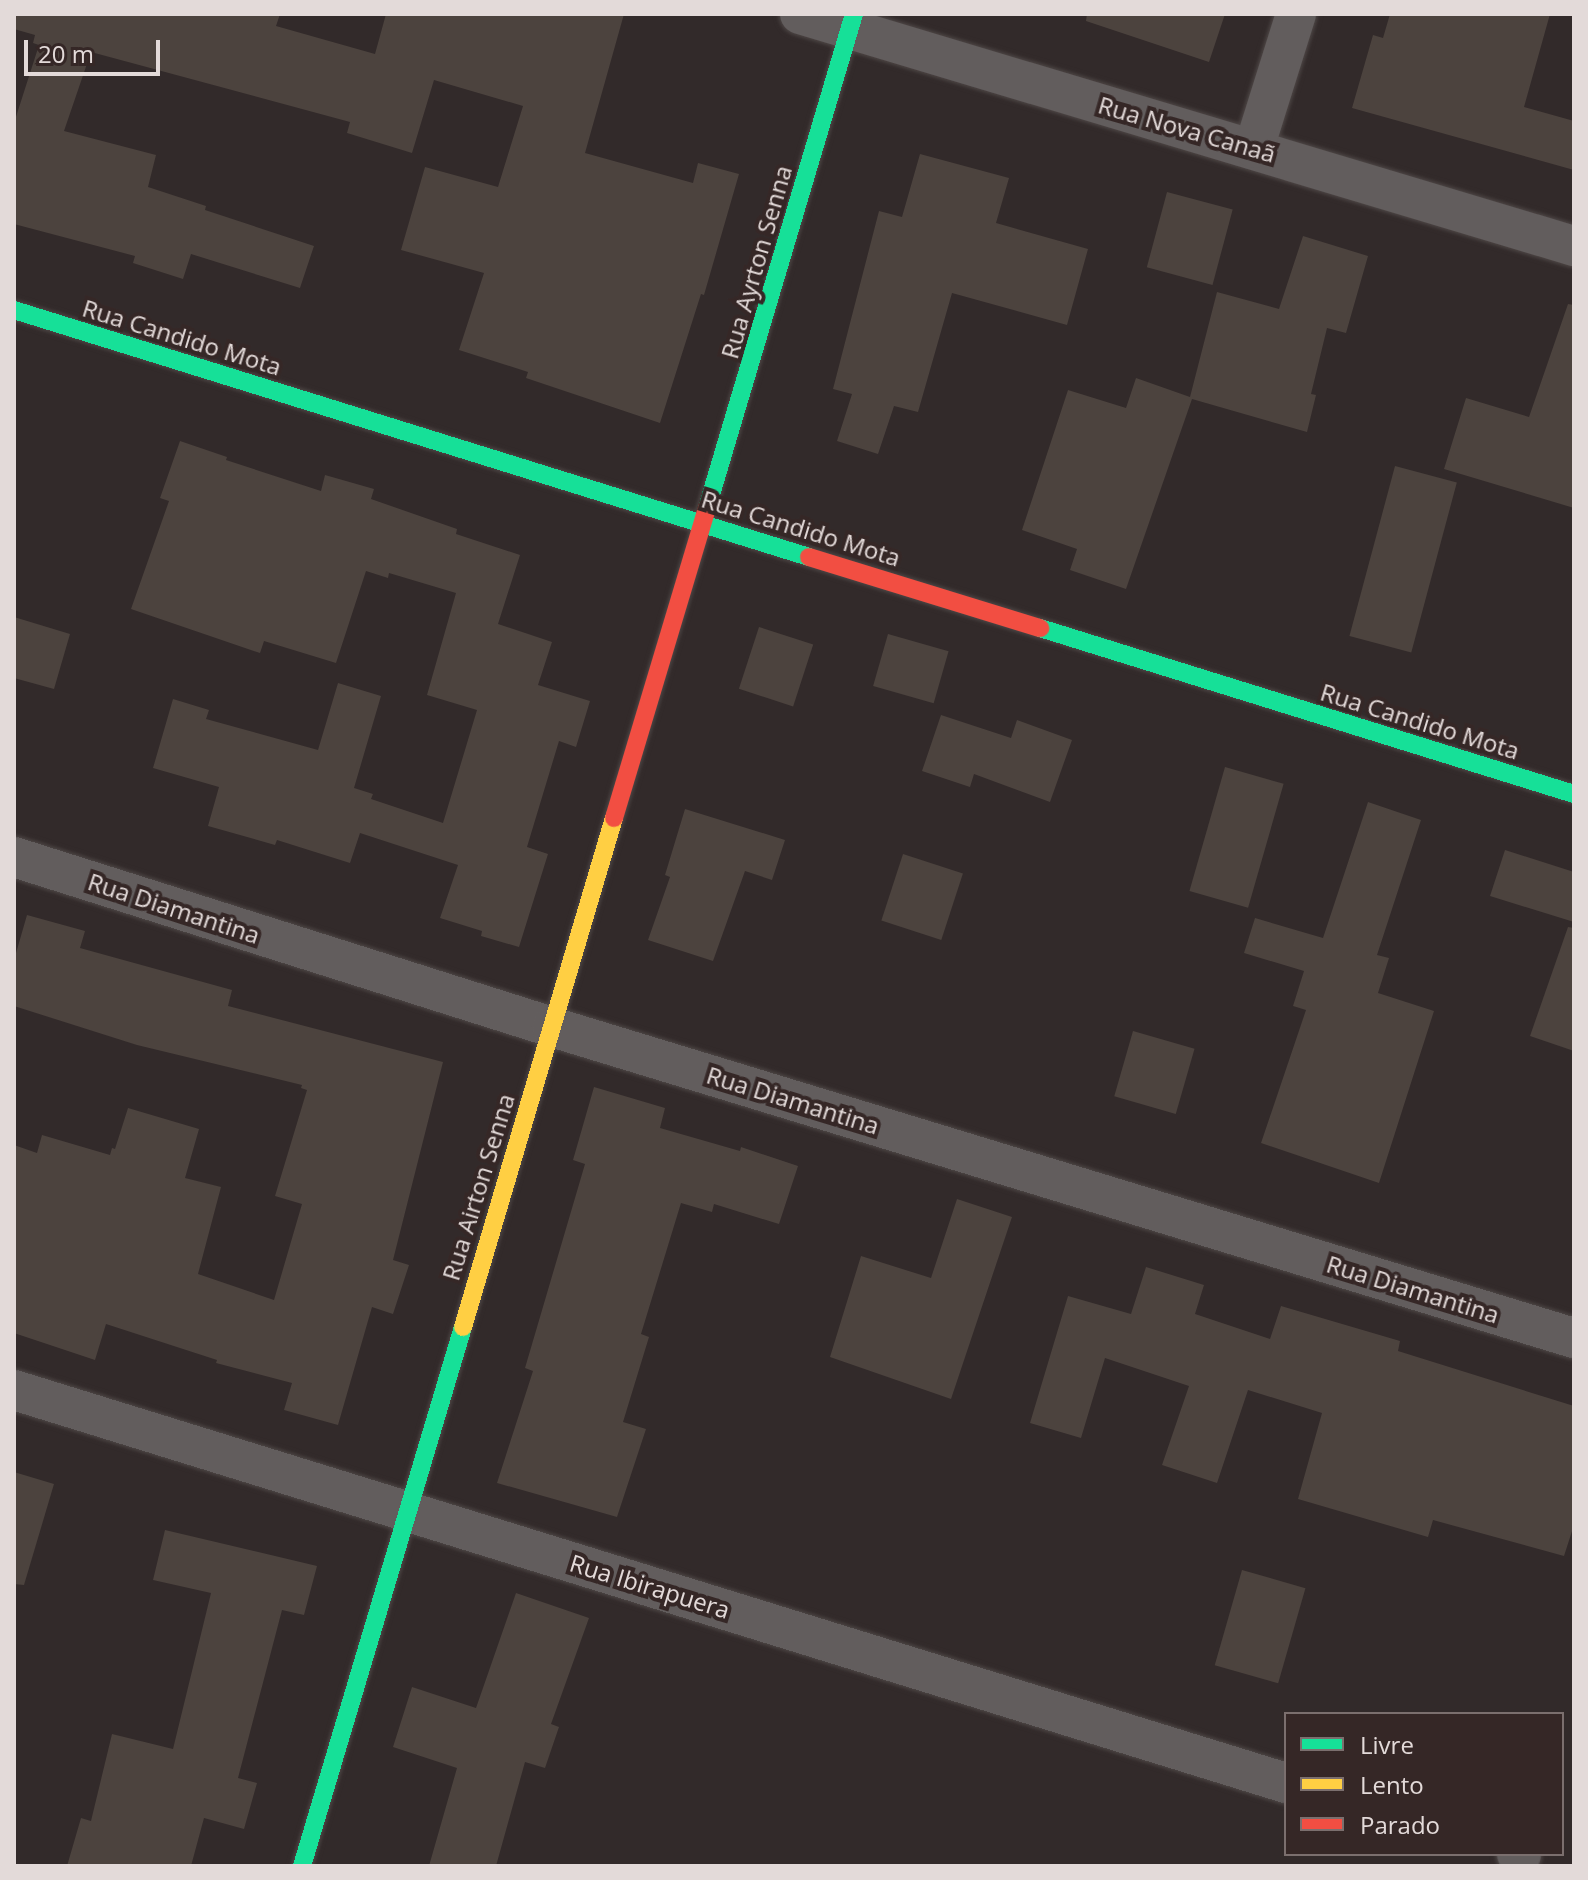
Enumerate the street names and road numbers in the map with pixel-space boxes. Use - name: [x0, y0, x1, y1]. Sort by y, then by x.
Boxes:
- street label: Rua Nova Canaã: [1095, 90, 1279, 168]
- street label: Rua Ayrton Senna: [715, 162, 797, 362]
- street label: Rua Candido Mota: [79, 293, 285, 381]
- street label: Rua Candido Mota: [698, 484, 904, 572]
- street label: Rua Candido Mota: [1317, 677, 1523, 765]
- street label: Rua Diamantina: [85, 867, 263, 949]
- street label: Rua Diamantina: [703, 1060, 883, 1140]
- street label: Rua Airton Senna: [436, 1090, 520, 1284]
- street label: Rua Diamantina: [1323, 1249, 1503, 1329]
- street label: Rua Ibirapuera: [567, 1548, 733, 1624]

